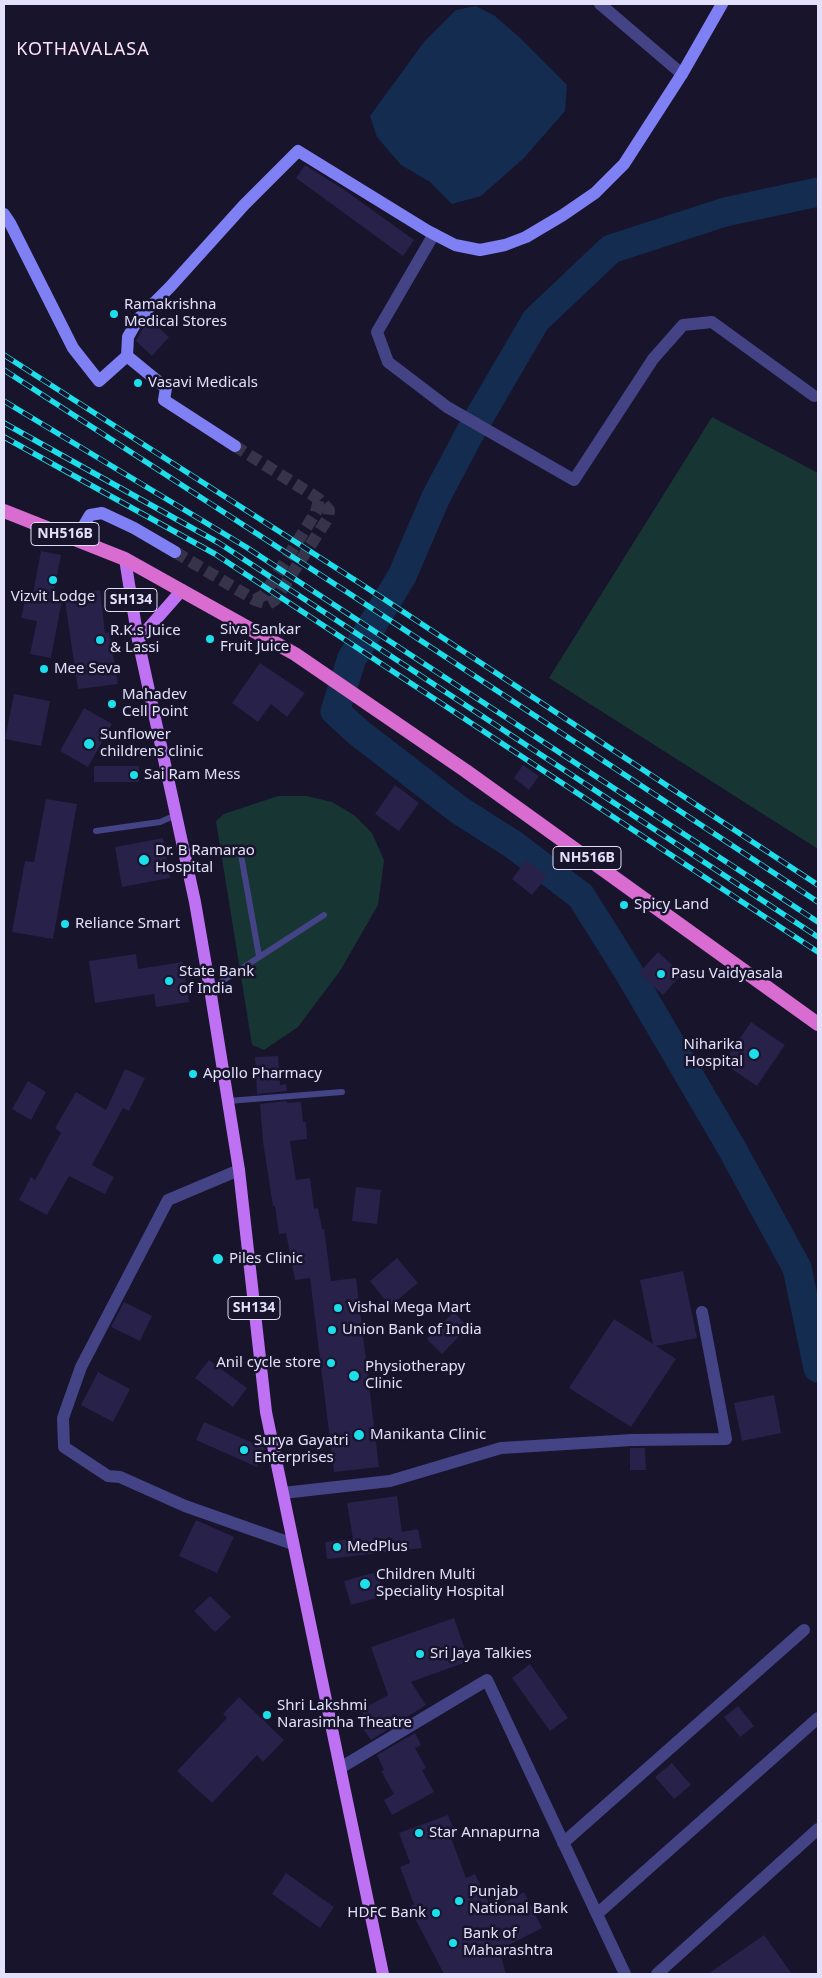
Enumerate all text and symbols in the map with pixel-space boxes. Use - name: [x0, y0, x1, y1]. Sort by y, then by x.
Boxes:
- district label: KOTHAVALASA: [15, 39, 151, 61]
- place label: Ramakrishna Medical Stores: [124, 296, 227, 331]
- marker: Ramakrishna Medical Stores: [108, 308, 120, 320]
- place label: Vasavi Medicals: [148, 374, 258, 392]
- marker: Vasavi Medicals: [132, 377, 144, 389]
- road number: NH516B: [31, 522, 99, 546]
- marker: Vizvit Lodge: [47, 574, 59, 586]
- place label: Vizvit Lodge: [11, 588, 95, 606]
- road number: SH134: [105, 588, 157, 612]
- place label: Siva Sankar Fruit Juice: [220, 621, 301, 656]
- place label: R.K.s Juice & Lassi: [110, 622, 181, 657]
- marker: Siva Sankar Fruit Juice: [204, 633, 216, 645]
- marker: R.K.s Juice & Lassi: [94, 634, 106, 646]
- place label: Mee Seva: [54, 660, 121, 678]
- marker: Mee Seva: [38, 663, 50, 675]
- place label: Mahadev Cell Point: [122, 686, 188, 721]
- marker: Mahadev Cell Point: [106, 698, 118, 710]
- place label: Sunflower childrens clinic: [100, 726, 203, 761]
- marker: Sunflower childrens clinic: [82, 737, 96, 751]
- place label: Sai Ram Mess: [144, 766, 241, 784]
- marker: Sai Ram Mess: [128, 769, 140, 781]
- place label: Dr. B Ramarao Hospital: [155, 842, 255, 877]
- road number: NH516B: [553, 846, 621, 870]
- marker: Dr. B Ramarao Hospital: [137, 853, 151, 867]
- place label: Spicy Land: [634, 896, 709, 914]
- marker: Spicy Land: [618, 899, 630, 911]
- place label: Reliance Smart: [75, 915, 180, 933]
- marker: Reliance Smart: [59, 918, 71, 930]
- place label: State Bank of India: [179, 963, 254, 998]
- place label: Pasu Vaidyasala: [671, 965, 783, 983]
- marker: Pasu Vaidyasala: [655, 968, 667, 980]
- marker: State Bank of India: [163, 975, 175, 987]
- place label: Niharika Hospital: [684, 1036, 743, 1071]
- marker: Niharika Hospital: [747, 1047, 761, 1061]
- place label: Apollo Pharmacy: [203, 1065, 322, 1083]
- marker: Apollo Pharmacy: [187, 1068, 199, 1080]
- place label: Piles Clinic: [229, 1250, 303, 1268]
- marker: Piles Clinic: [211, 1252, 225, 1266]
- road number: SH134: [228, 1296, 280, 1320]
- place label: Vishal Mega Mart: [348, 1299, 471, 1317]
- marker: Vishal Mega Mart: [332, 1302, 344, 1314]
- place label: Union Bank of India: [342, 1321, 482, 1339]
- marker: Union Bank of India: [326, 1324, 338, 1336]
- place label: Anil cycle store: [216, 1354, 321, 1372]
- marker: Anil cycle store: [325, 1357, 337, 1369]
- place label: Physiotherapy Clinic: [365, 1358, 465, 1393]
- marker: Physiotherapy Clinic: [347, 1369, 361, 1383]
- place label: Manikanta Clinic: [370, 1426, 486, 1444]
- marker: Manikanta Clinic: [352, 1428, 366, 1442]
- place label: Surya Gayatri Enterprises: [254, 1432, 349, 1467]
- marker: Surya Gayatri Enterprises: [238, 1444, 250, 1456]
- place label: MedPlus: [347, 1538, 408, 1556]
- marker: MedPlus: [331, 1541, 343, 1553]
- place label: Children Multi Speciality Hospital: [376, 1566, 504, 1601]
- marker: Children Multi Speciality Hospital: [358, 1577, 372, 1591]
- place label: Sri Jaya Talkies: [430, 1645, 532, 1663]
- marker: Sri Jaya Talkies: [414, 1648, 426, 1660]
- place label: Shri Lakshmi Narasimha Theatre: [277, 1697, 412, 1732]
- marker: Shri Lakshmi Narasimha Theatre: [261, 1709, 273, 1721]
- place label: Star Annapurna: [429, 1824, 540, 1842]
- marker: Star Annapurna: [413, 1827, 425, 1839]
- place label: Punjab National Bank: [469, 1883, 568, 1918]
- marker: Punjab National Bank: [453, 1895, 465, 1907]
- place label: HDFC Bank: [347, 1904, 426, 1922]
- marker: HDFC Bank: [430, 1907, 442, 1919]
- place label: Bank of Maharashtra: [463, 1925, 553, 1960]
- marker: Bank of Maharashtra: [447, 1937, 459, 1949]

